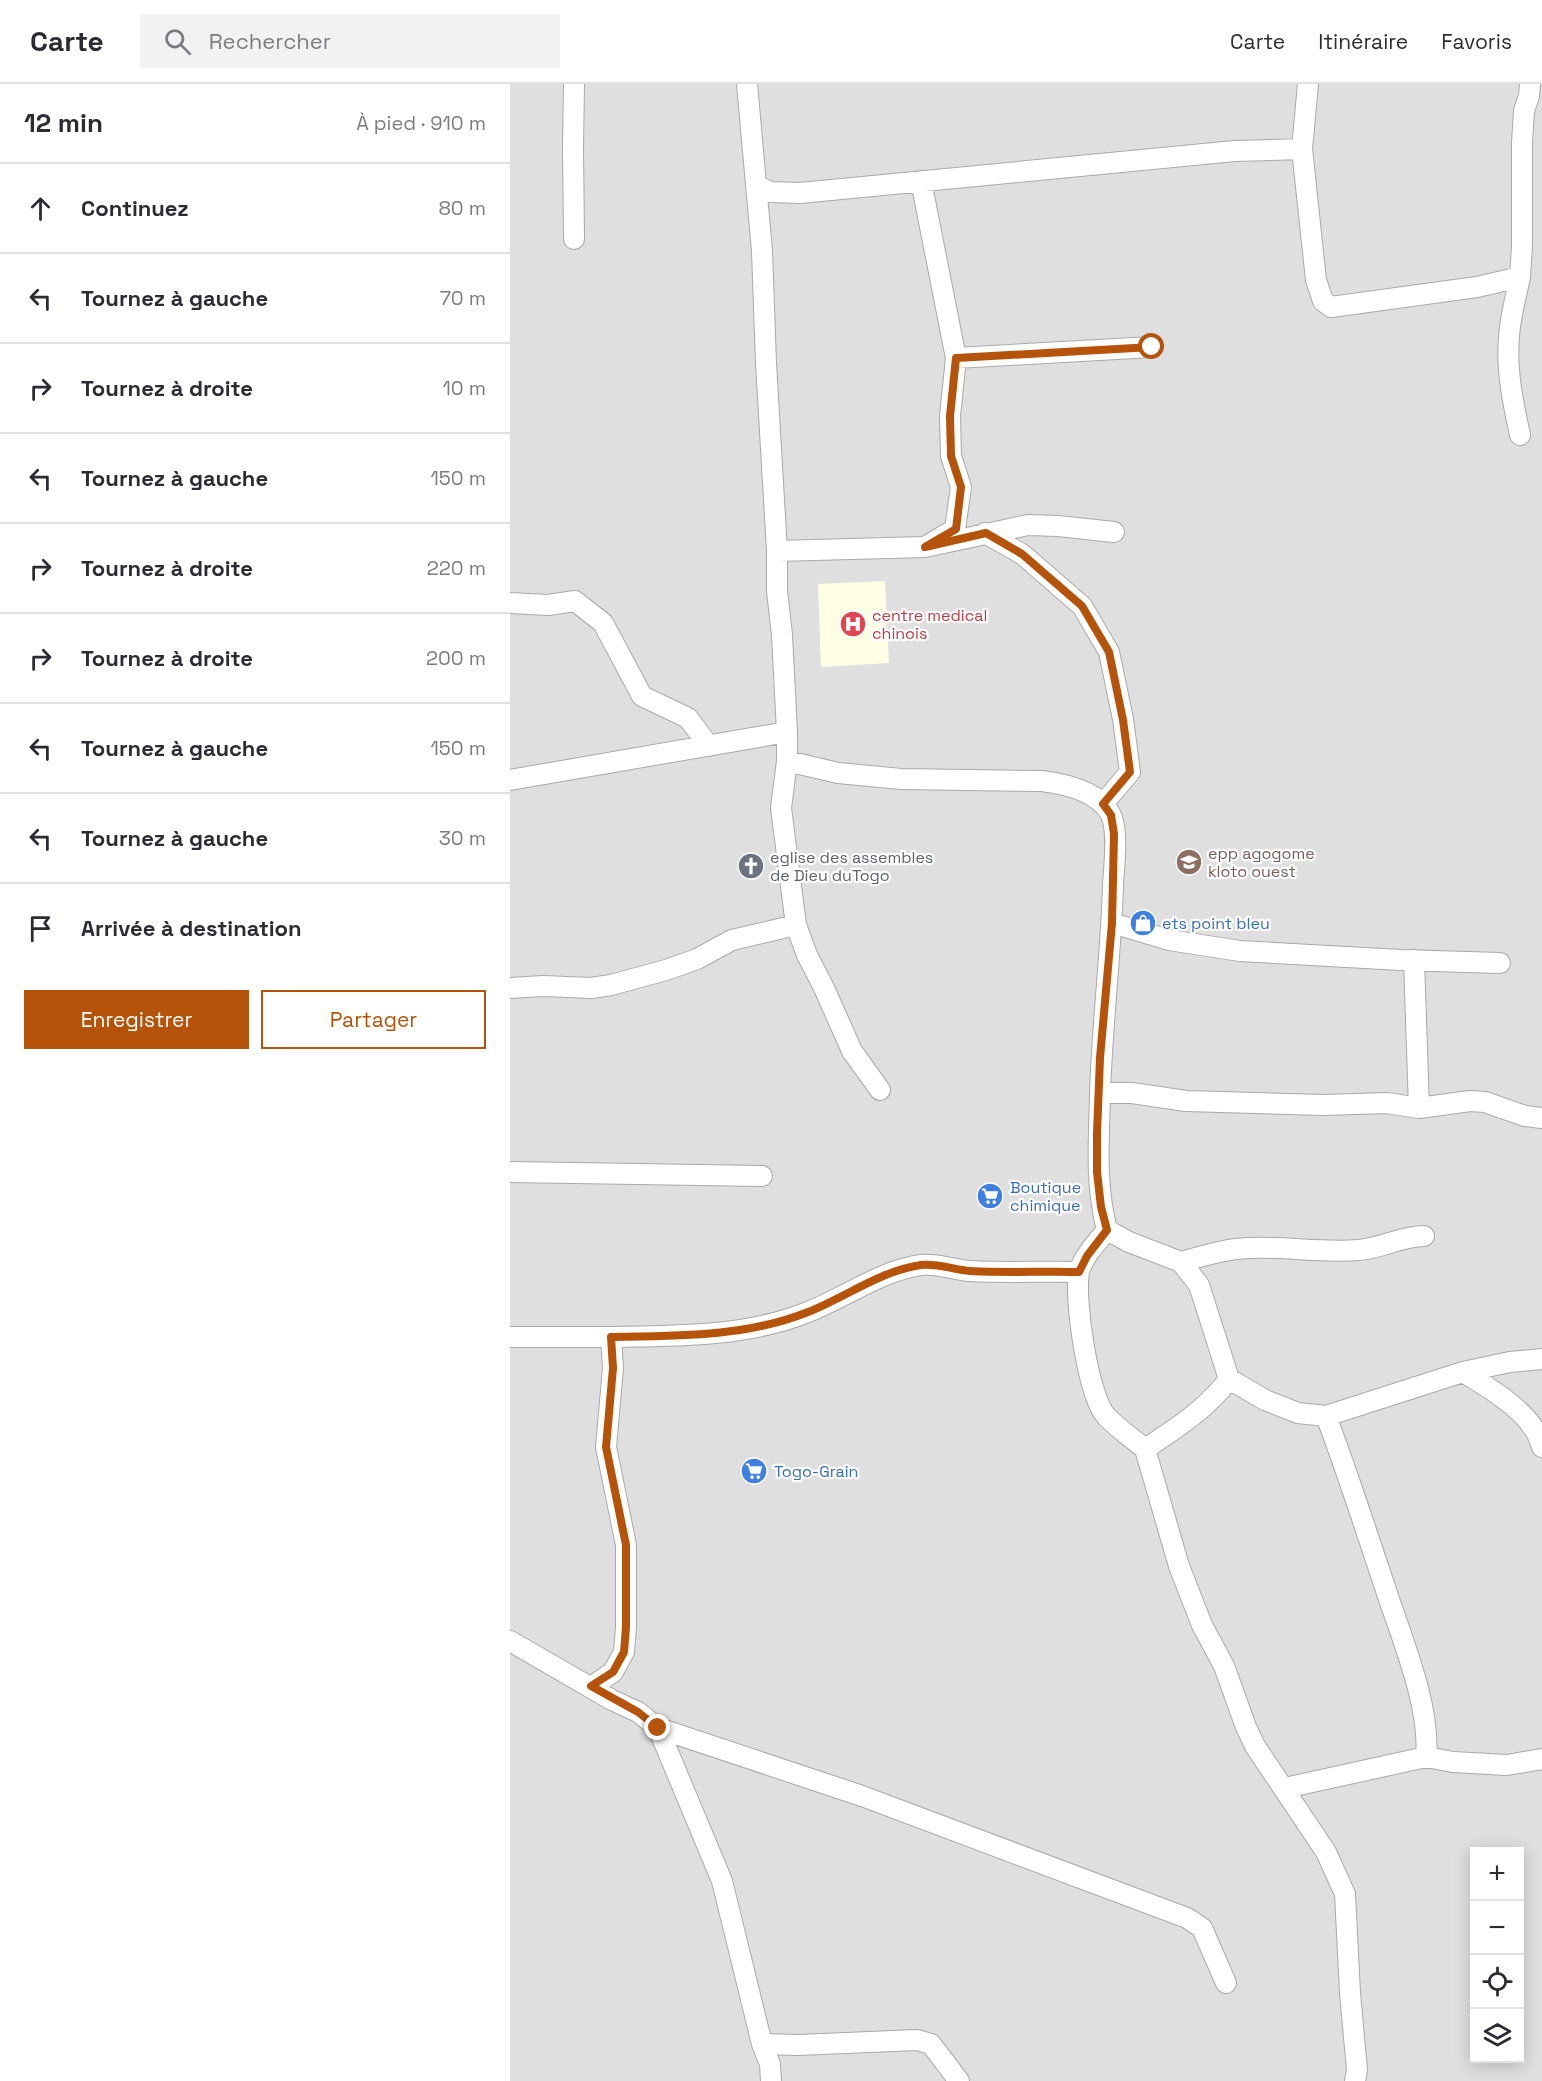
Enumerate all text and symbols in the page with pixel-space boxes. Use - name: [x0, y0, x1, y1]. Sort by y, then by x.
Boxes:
- search box: [140, 14, 560, 68]
- text: Carte: [30, 23, 104, 59]
- icon: search: [161, 25, 194, 58]
- text: Rechercher: [209, 27, 331, 55]
- text: Carte: [1230, 28, 1285, 55]
- text: Itinéraire: [1318, 28, 1408, 55]
- text: Favoris: [1441, 28, 1512, 55]
- text: 12 min: [24, 106, 103, 140]
- text: À pied · 910 m: [356, 110, 486, 136]
- icon: ahead: [24, 192, 57, 225]
- text: Continuez: [81, 194, 189, 222]
- text: 80 m: [438, 195, 486, 221]
- icon: left: [24, 282, 57, 315]
- text: Tournez à gauche: [81, 284, 268, 312]
- text: 70 m: [440, 285, 486, 311]
- route start: [1138, 333, 1164, 359]
- icon: right: [24, 372, 57, 405]
- text: Tournez à droite: [81, 374, 253, 402]
- text: 10 m: [442, 375, 486, 401]
- icon: left: [24, 462, 57, 495]
- text: Tournez à gauche: [81, 464, 268, 492]
- text: 150 m: [431, 465, 486, 491]
- icon: right: [24, 552, 57, 585]
- text: Tournez à droite: [81, 554, 253, 582]
- text: 220 m: [427, 555, 486, 581]
- place label: centre medical chinois: [872, 605, 987, 644]
- hospital icon: centre medical chinois: [838, 609, 868, 639]
- icon: right: [24, 642, 57, 675]
- text: Tournez à droite: [81, 644, 253, 672]
- text: 200 m: [426, 645, 486, 671]
- icon: left: [24, 732, 57, 765]
- text: Tournez à gauche: [81, 734, 268, 762]
- text: 150 m: [431, 735, 486, 761]
- icon: left: [24, 822, 57, 855]
- text: Tournez à gauche: [81, 824, 268, 852]
- text: 30 m: [439, 825, 486, 851]
- place label: epp agogome kloto ouest: [1208, 843, 1315, 882]
- place label: eglise des assembles de Dieu duTogo: [770, 847, 933, 886]
- school or university icon: epp agogome kloto ouest: [1174, 847, 1204, 877]
- church icon: eglise des assembles de Dieu duTogo: [736, 851, 766, 881]
- shop icon: ets point bleu: [1128, 908, 1158, 938]
- icon: arrive: [24, 912, 57, 945]
- place label: ets point bleu: [1162, 913, 1270, 934]
- text: Arrivée à destination: [81, 914, 302, 942]
- button: Enregistrer: [24, 990, 249, 1049]
- button: Partager: [261, 990, 486, 1049]
- place label: Boutique chimique: [1010, 1177, 1081, 1216]
- supermarket icon: Boutique chimique: [975, 1181, 1005, 1211]
- supermarket icon: Togo-Grain: [739, 1456, 769, 1486]
- place label: Togo-Grain: [774, 1461, 858, 1482]
- route end: [644, 1714, 670, 1740]
- map controls: [1470, 1847, 1524, 2063]
- button: +: [1470, 1847, 1524, 1901]
- button: −: [1470, 1901, 1524, 1955]
- button: locate: [1470, 1955, 1524, 2009]
- button: layers: [1470, 2009, 1524, 2063]

